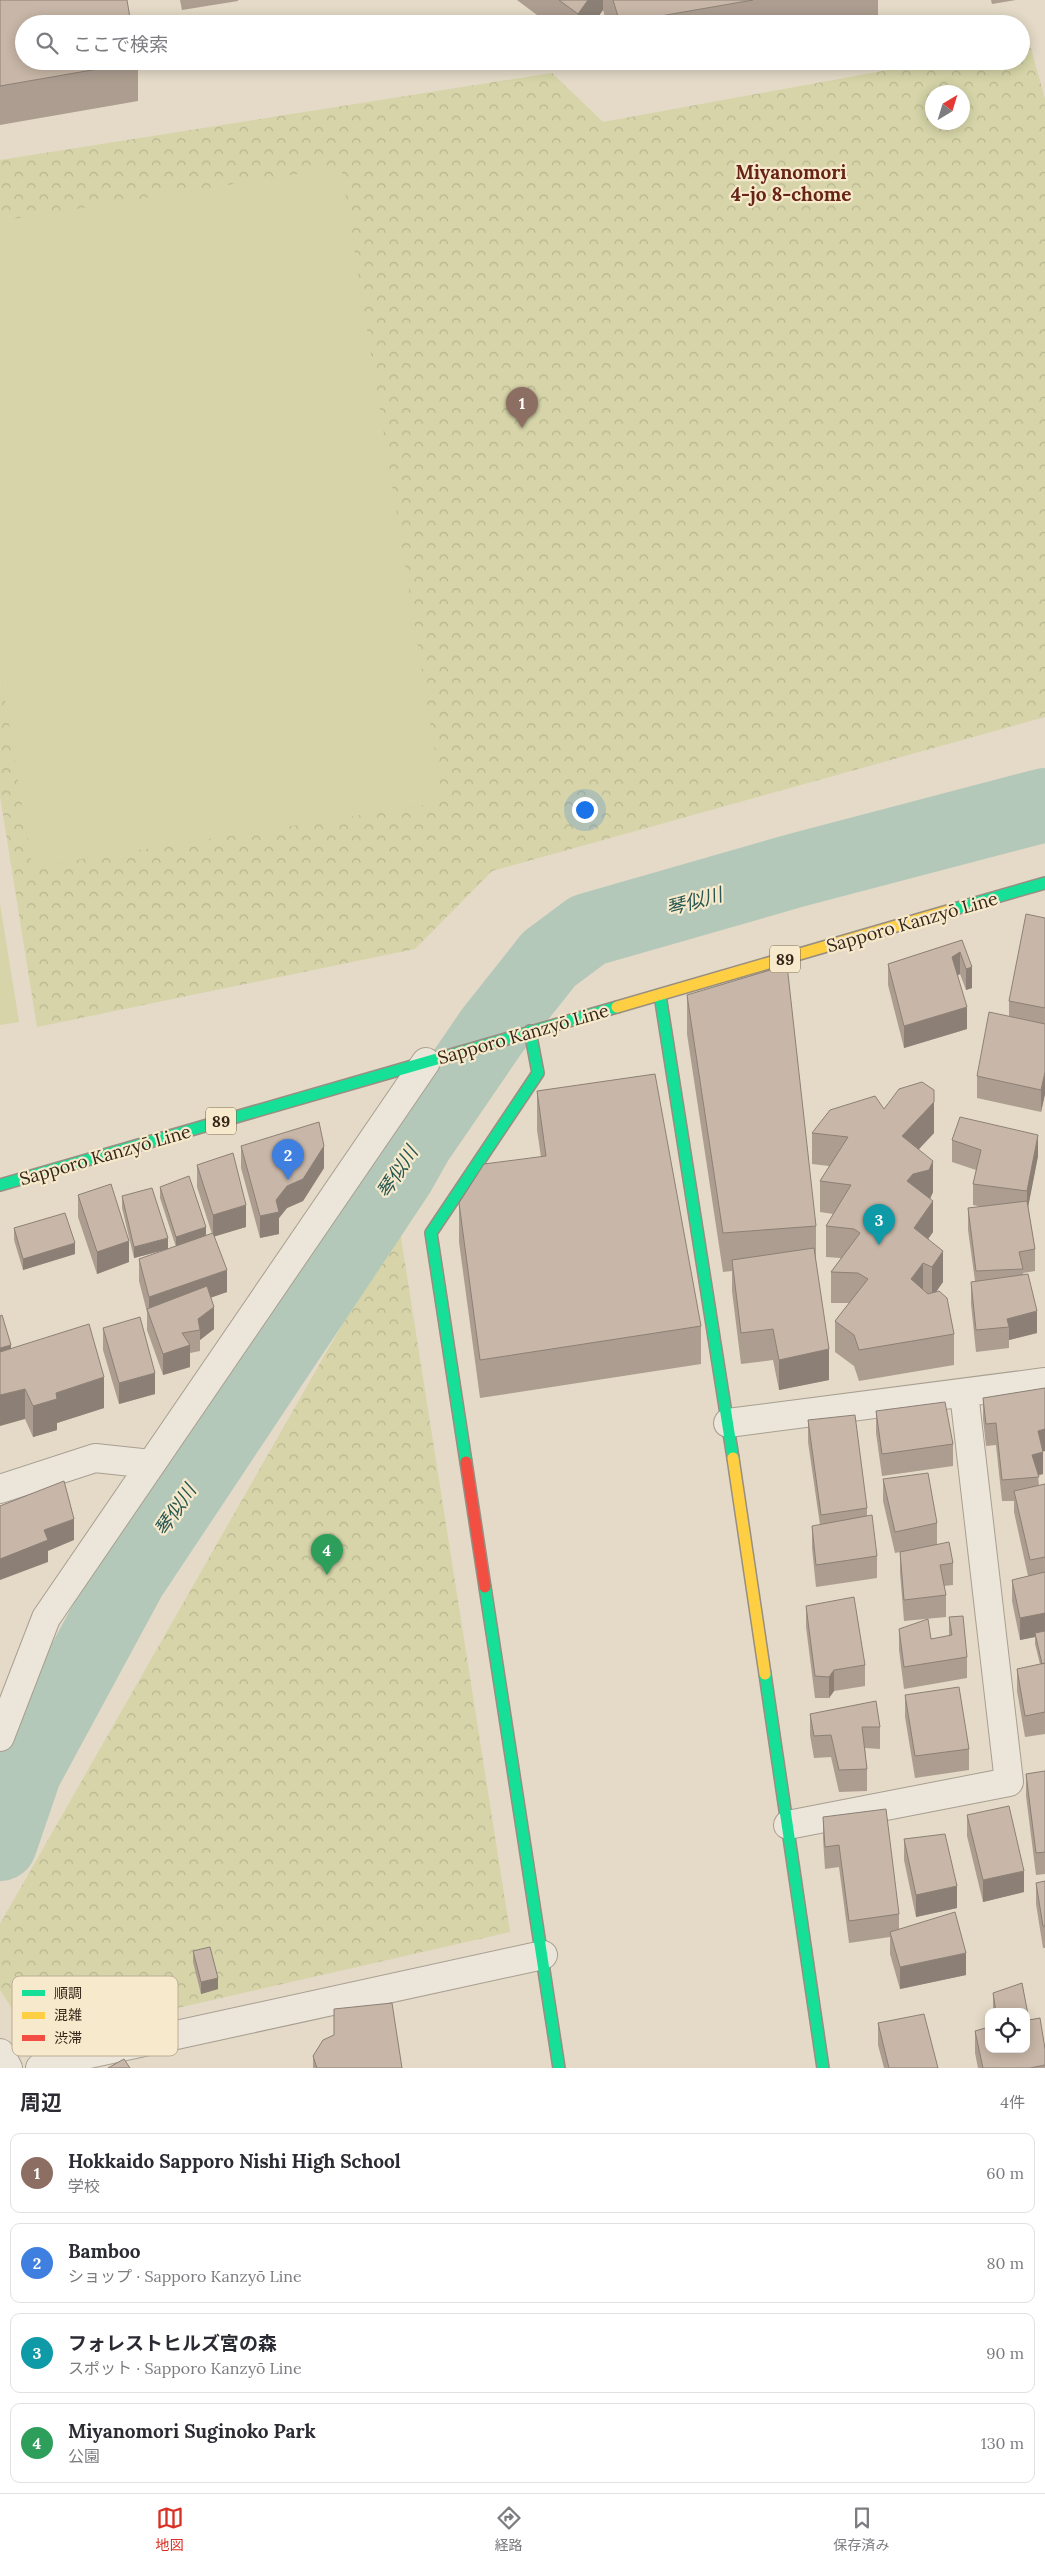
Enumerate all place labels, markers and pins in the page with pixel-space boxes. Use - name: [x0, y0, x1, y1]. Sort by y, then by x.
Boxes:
- pin: 1: [506, 387, 538, 428]
- pin: 2: [272, 1139, 304, 1180]
- pin: 3: [863, 1204, 895, 1245]
- pin: 4: [311, 1534, 343, 1575]

